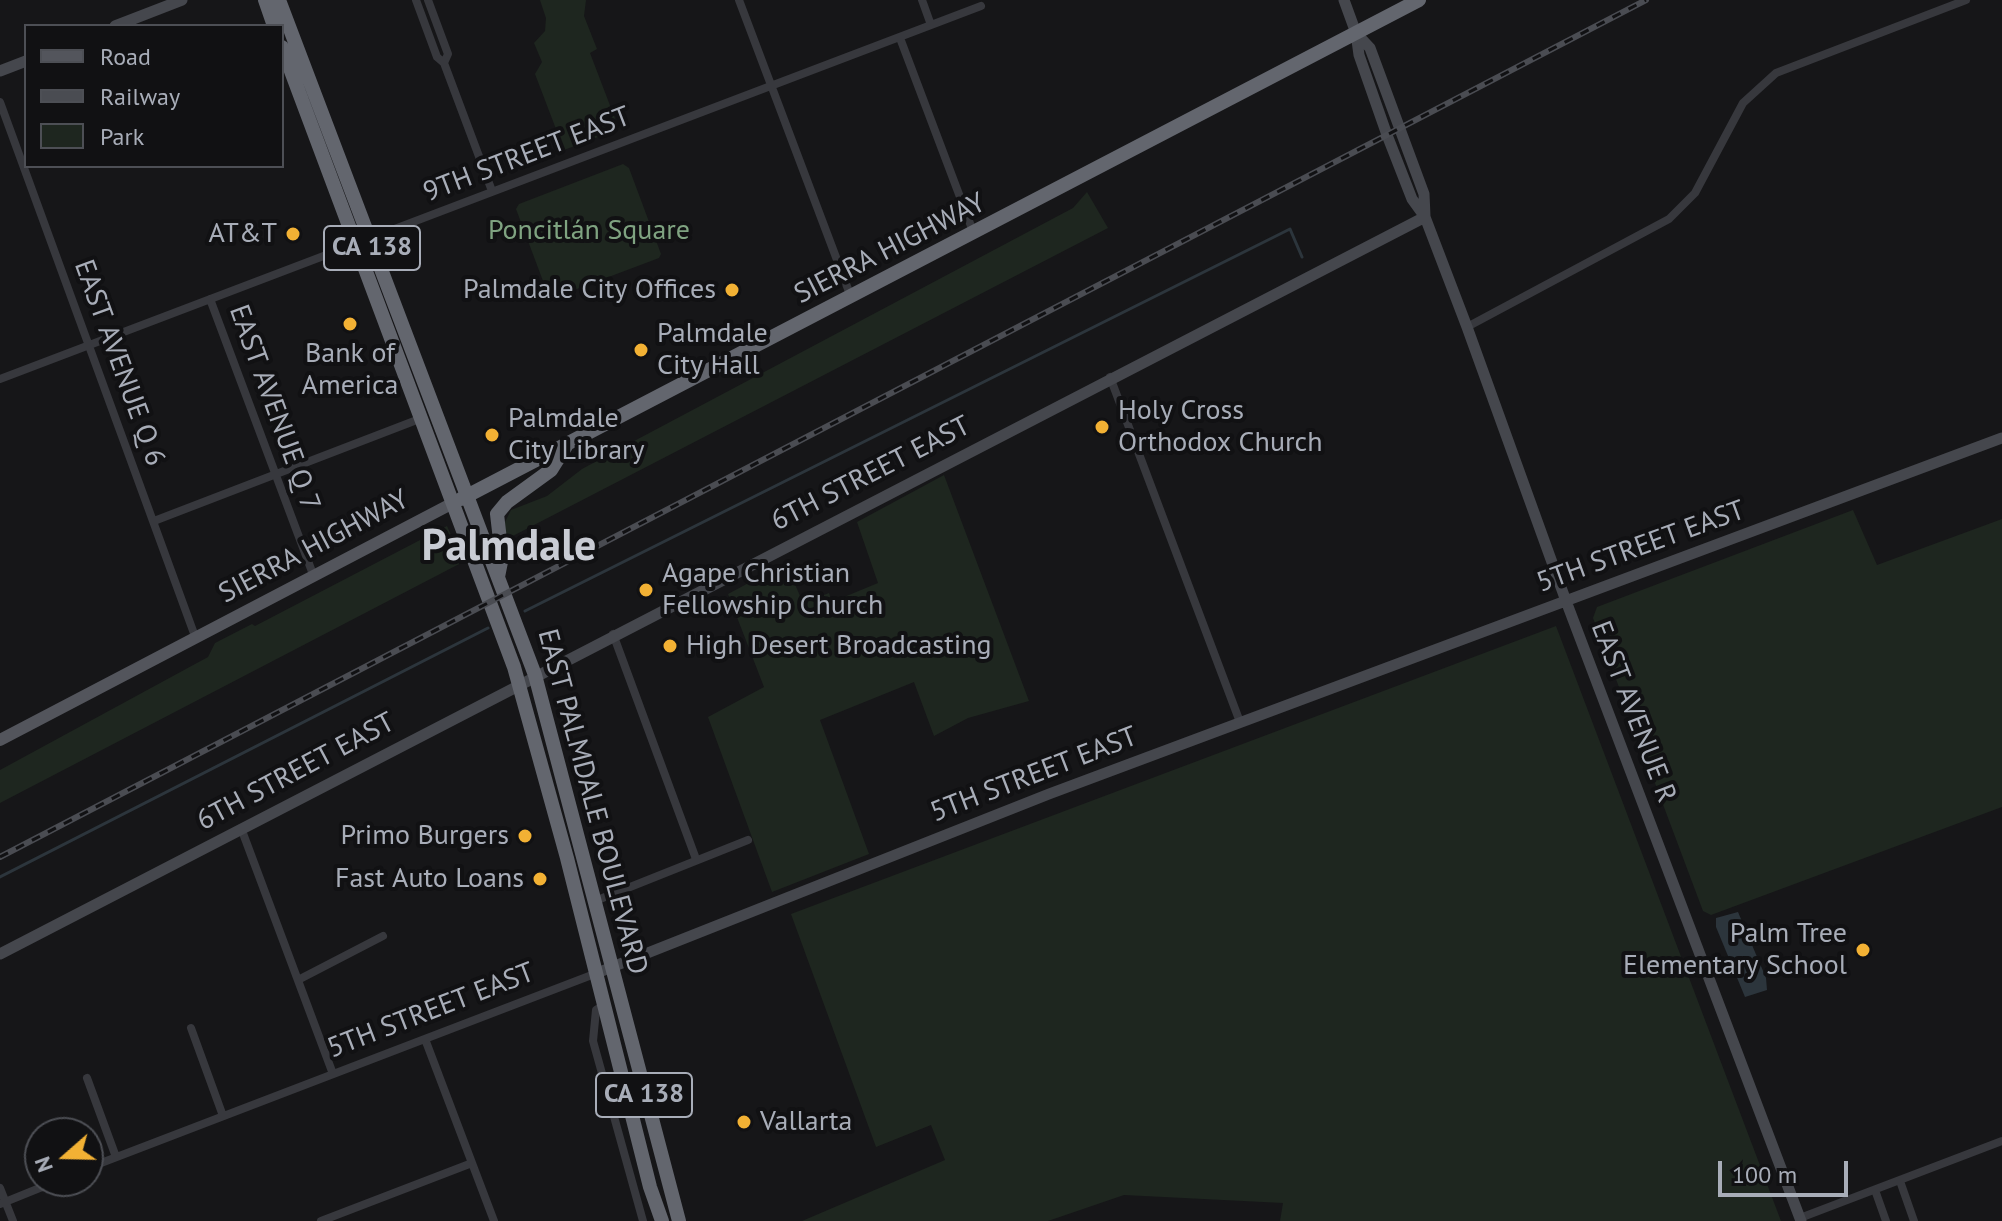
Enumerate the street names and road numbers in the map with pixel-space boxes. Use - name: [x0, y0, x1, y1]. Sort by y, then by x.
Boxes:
- street label: 9TH STREET EAST: [419, 100, 635, 210]
- street label: SIERRA HIGHWAY: [789, 186, 991, 312]
- road number: CA 138: [324, 226, 420, 270]
- street label: EAST AVENUE Q 6: [66, 255, 172, 471]
- street label: EAST AVENUE Q 7: [221, 300, 327, 516]
- street label: 6TH STREET EAST: [766, 409, 976, 539]
- street label: SIERRA HIGHWAY: [213, 483, 415, 611]
- street label: 5TH STREET EAST: [1532, 494, 1750, 600]
- street label: EAST AVENUE R: [1583, 617, 1683, 807]
- street label: EAST PALMDALE BOULEVARD: [530, 626, 654, 978]
- street label: 6TH STREET EAST: [191, 706, 401, 838]
- street label: 5TH STREET EAST: [926, 720, 1142, 830]
- street label: 5TH STREET EAST: [323, 956, 539, 1066]
- road number: CA 138: [596, 1073, 692, 1117]

